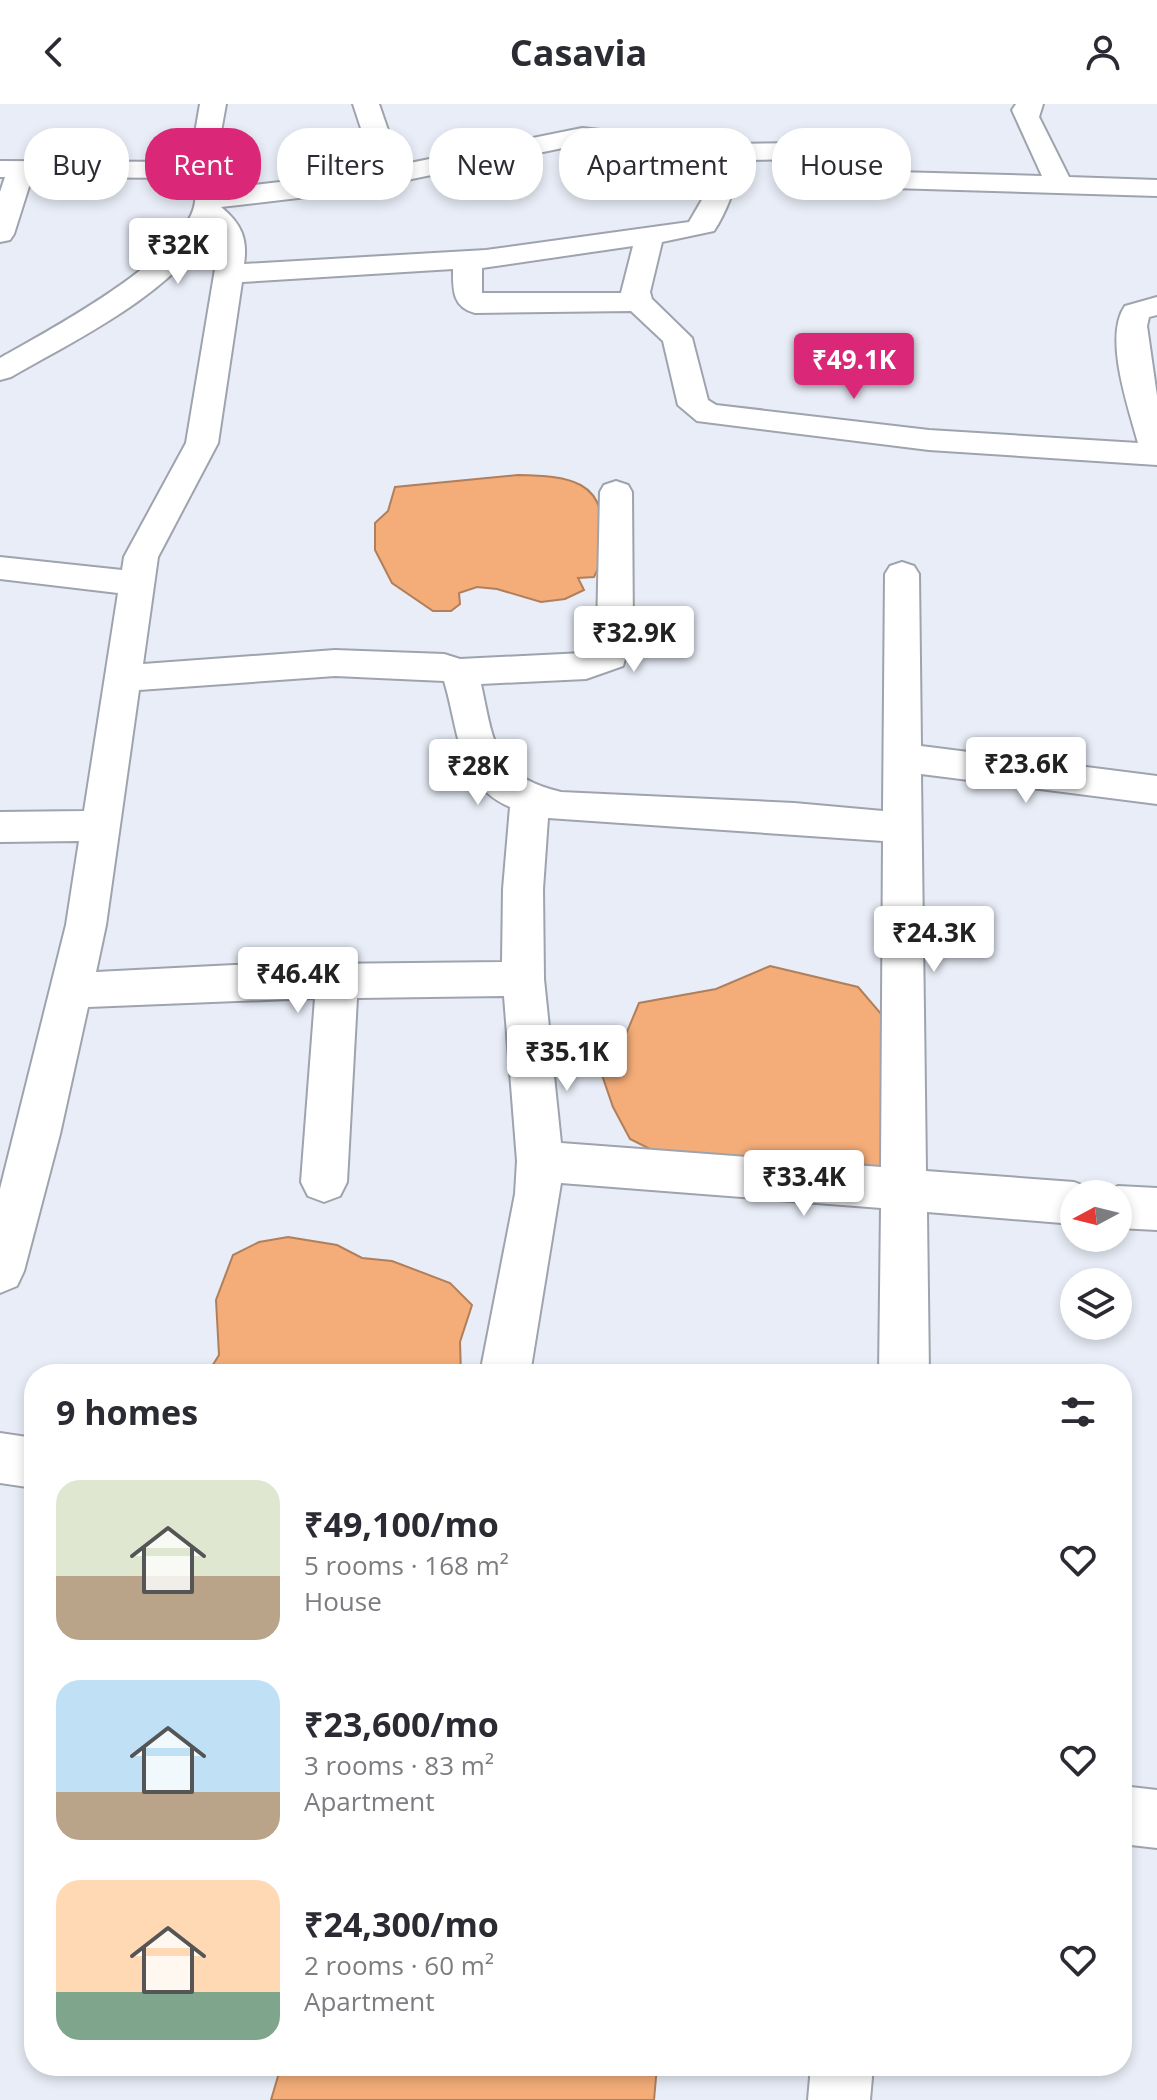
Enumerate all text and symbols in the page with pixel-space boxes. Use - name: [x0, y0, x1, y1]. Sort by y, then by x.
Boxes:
- text: Casavia: [510, 28, 647, 77]
- icon: back: [32, 30, 76, 74]
- icon: person: [1081, 30, 1125, 74]
- chip: Buy: [24, 128, 129, 200]
- chip: Rent: [145, 128, 261, 200]
- chip: Filters: [277, 128, 413, 200]
- chip: New: [429, 128, 543, 200]
- chip: Apartment: [559, 128, 756, 200]
- chip: House: [772, 128, 911, 200]
- pin: ₹32K: [131, 218, 225, 286]
- text: ₹32K: [147, 226, 209, 262]
- pin: ₹49.1K: [789, 333, 919, 401]
- text: ₹49.1K: [812, 341, 896, 377]
- pin: ₹32.9K: [569, 606, 699, 674]
- text: ₹32.9K: [592, 614, 676, 650]
- pin: ₹23.6K: [961, 737, 1091, 805]
- pin: ₹28K: [431, 739, 525, 807]
- text: ₹23.6K: [984, 745, 1068, 781]
- text: ₹28K: [447, 747, 509, 783]
- pin: ₹24.3K: [869, 906, 999, 974]
- text: ₹24.3K: [892, 914, 976, 950]
- pin: ₹46.4K: [233, 947, 363, 1015]
- text: ₹46.4K: [256, 955, 340, 991]
- pin: ₹35.1K: [502, 1025, 632, 1093]
- text: ₹35.1K: [525, 1033, 609, 1069]
- pin: ₹33.4K: [739, 1150, 869, 1218]
- text: ₹33.4K: [762, 1158, 846, 1194]
- north arrow: [1060, 1180, 1132, 1252]
- map controls: [1060, 1180, 1132, 1340]
- button: layers: [1060, 1268, 1132, 1340]
- text: 9 homes: [56, 1389, 198, 1435]
- icon: filters: [1056, 1390, 1100, 1434]
- text: ₹49,100/mo: [304, 1501, 499, 1547]
- icon: home: [120, 1512, 216, 1608]
- icon: heart: [1056, 1538, 1100, 1582]
- text: 5 rooms · 168 m²: [304, 1547, 509, 1583]
- text: House: [304, 1583, 382, 1619]
- text: ₹23,600/mo: [304, 1701, 499, 1747]
- icon: home: [120, 1712, 216, 1808]
- icon: heart: [1056, 1738, 1100, 1782]
- text: 3 rooms · 83 m²: [304, 1747, 494, 1783]
- text: Apartment: [304, 1783, 435, 1819]
- text: ₹24,300/mo: [304, 1901, 499, 1947]
- icon: home: [120, 1912, 216, 2008]
- icon: heart: [1056, 1938, 1100, 1982]
- text: 2 rooms · 60 m²: [304, 1947, 494, 1983]
- text: Apartment: [304, 1983, 435, 2019]

